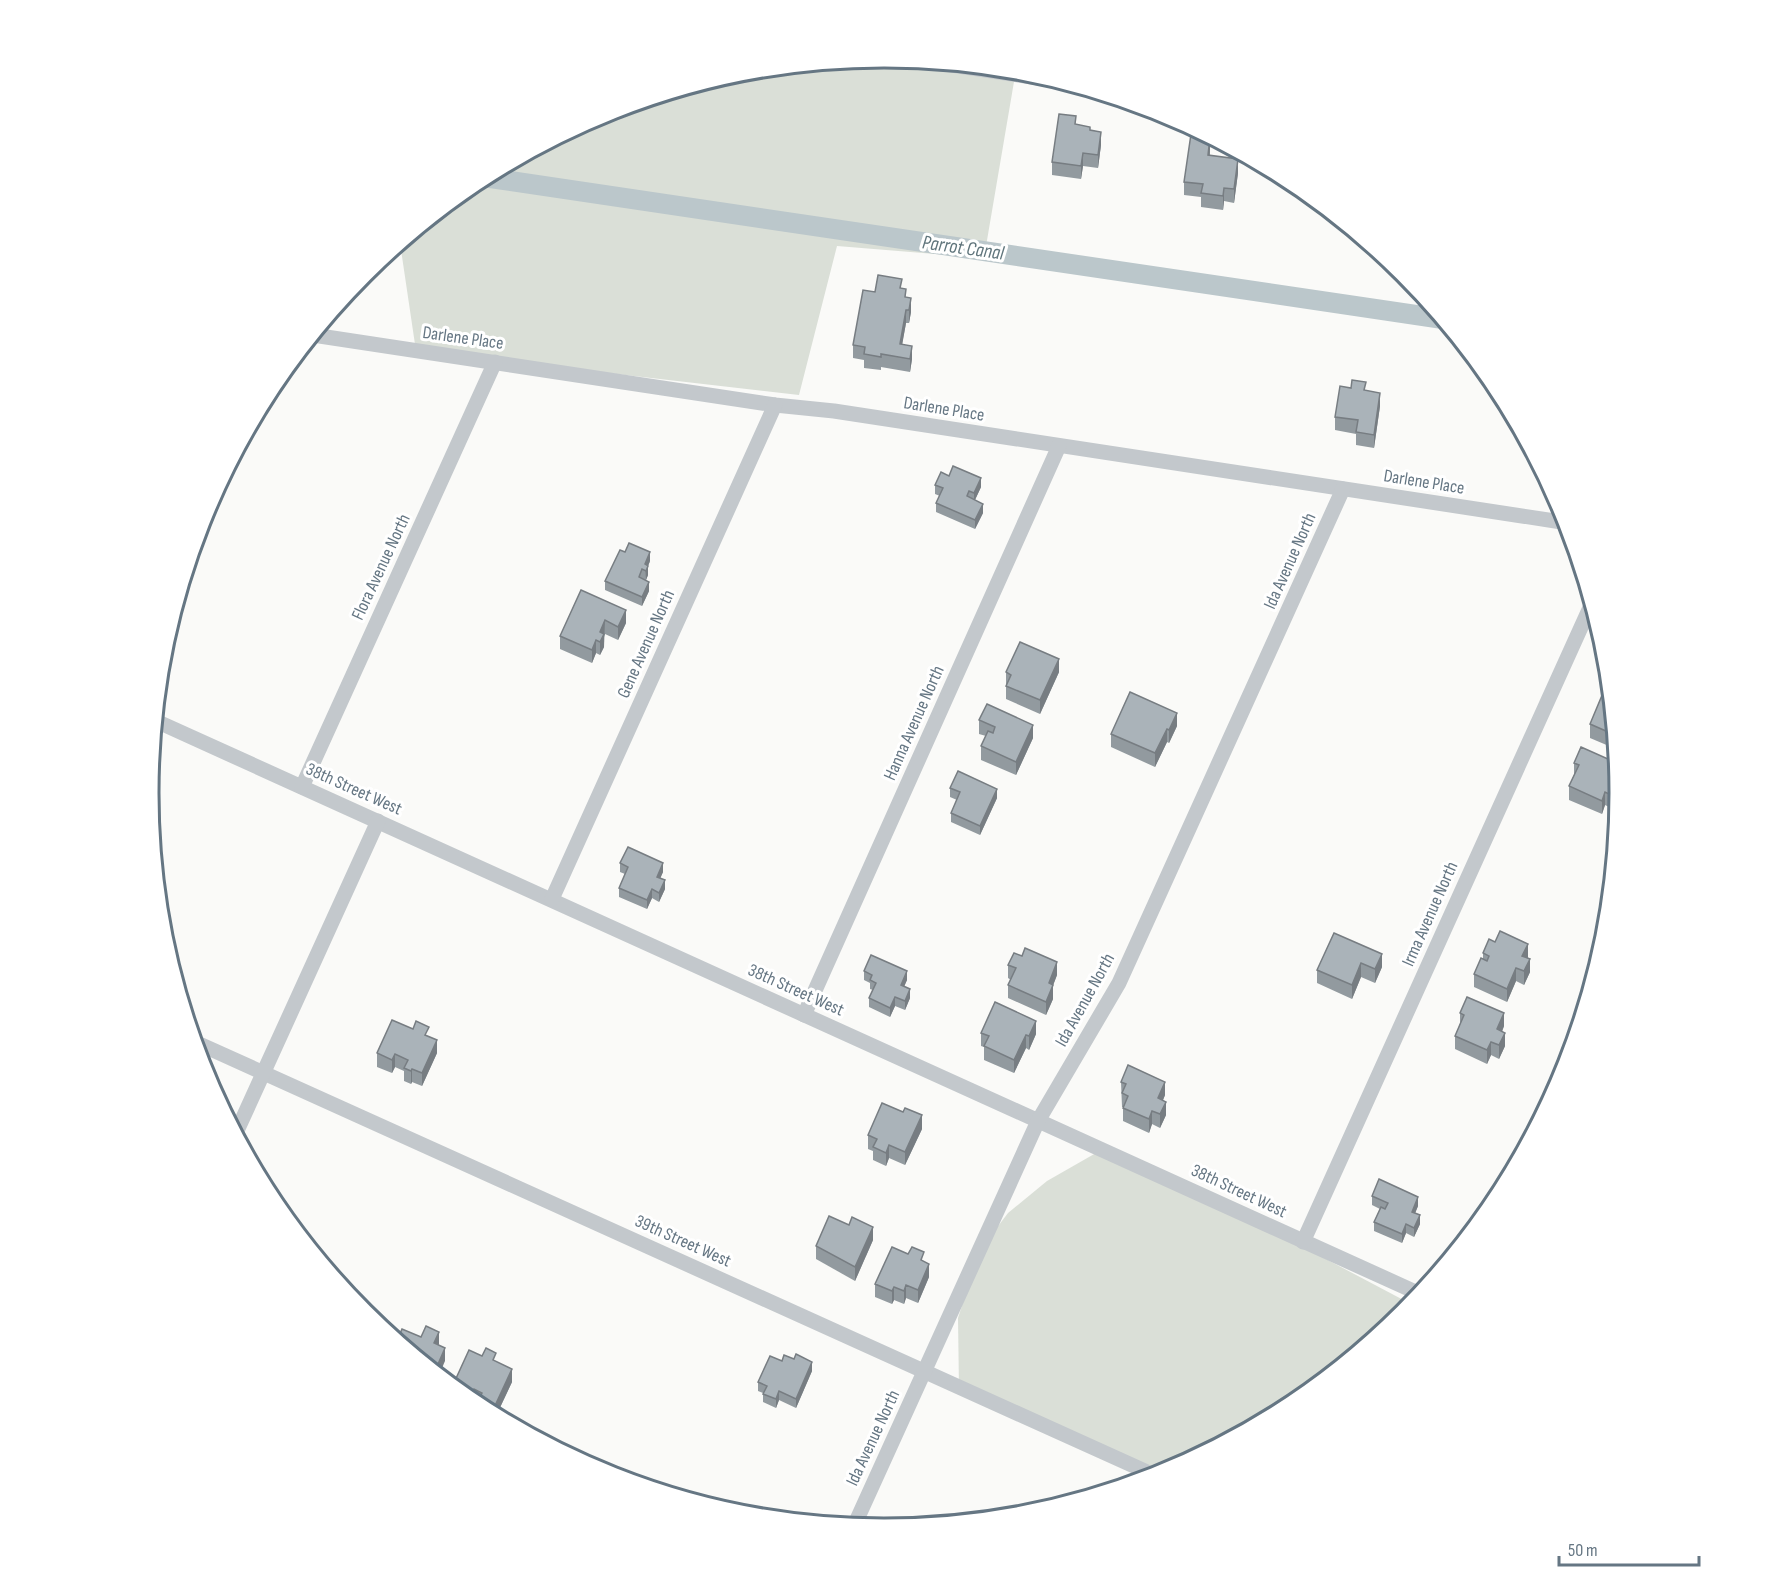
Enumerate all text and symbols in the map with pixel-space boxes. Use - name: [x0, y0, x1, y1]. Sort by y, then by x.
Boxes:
- water label: Parrot Canal: [921, 230, 1007, 266]
- street label: Darlene Place: [421, 322, 505, 354]
- street label: Darlene Place: [902, 392, 986, 426]
- street label: Darlene Place: [1382, 465, 1466, 499]
- street label: Ida Avenue North: [1259, 510, 1321, 612]
- street label: Flora Avenue North: [347, 511, 415, 623]
- street label: Gene Avenue North: [613, 587, 679, 701]
- street label: Hanna Avenue North: [879, 662, 949, 784]
- street label: 38th Street West: [303, 758, 406, 820]
- street label: Irma Avenue North: [1398, 858, 1462, 970]
- street label: Ida Avenue North: [1051, 950, 1119, 1050]
- street label: 38th Street West: [745, 959, 848, 1021]
- street label: 38th Street West: [1188, 1160, 1291, 1222]
- street label: 39th Street West: [632, 1210, 735, 1272]
- street label: Ida Avenue North: [842, 1387, 904, 1489]
- scale bar: [1559, 1529, 1698, 1567]
- text: 50 m: [1568, 1540, 1598, 1561]

